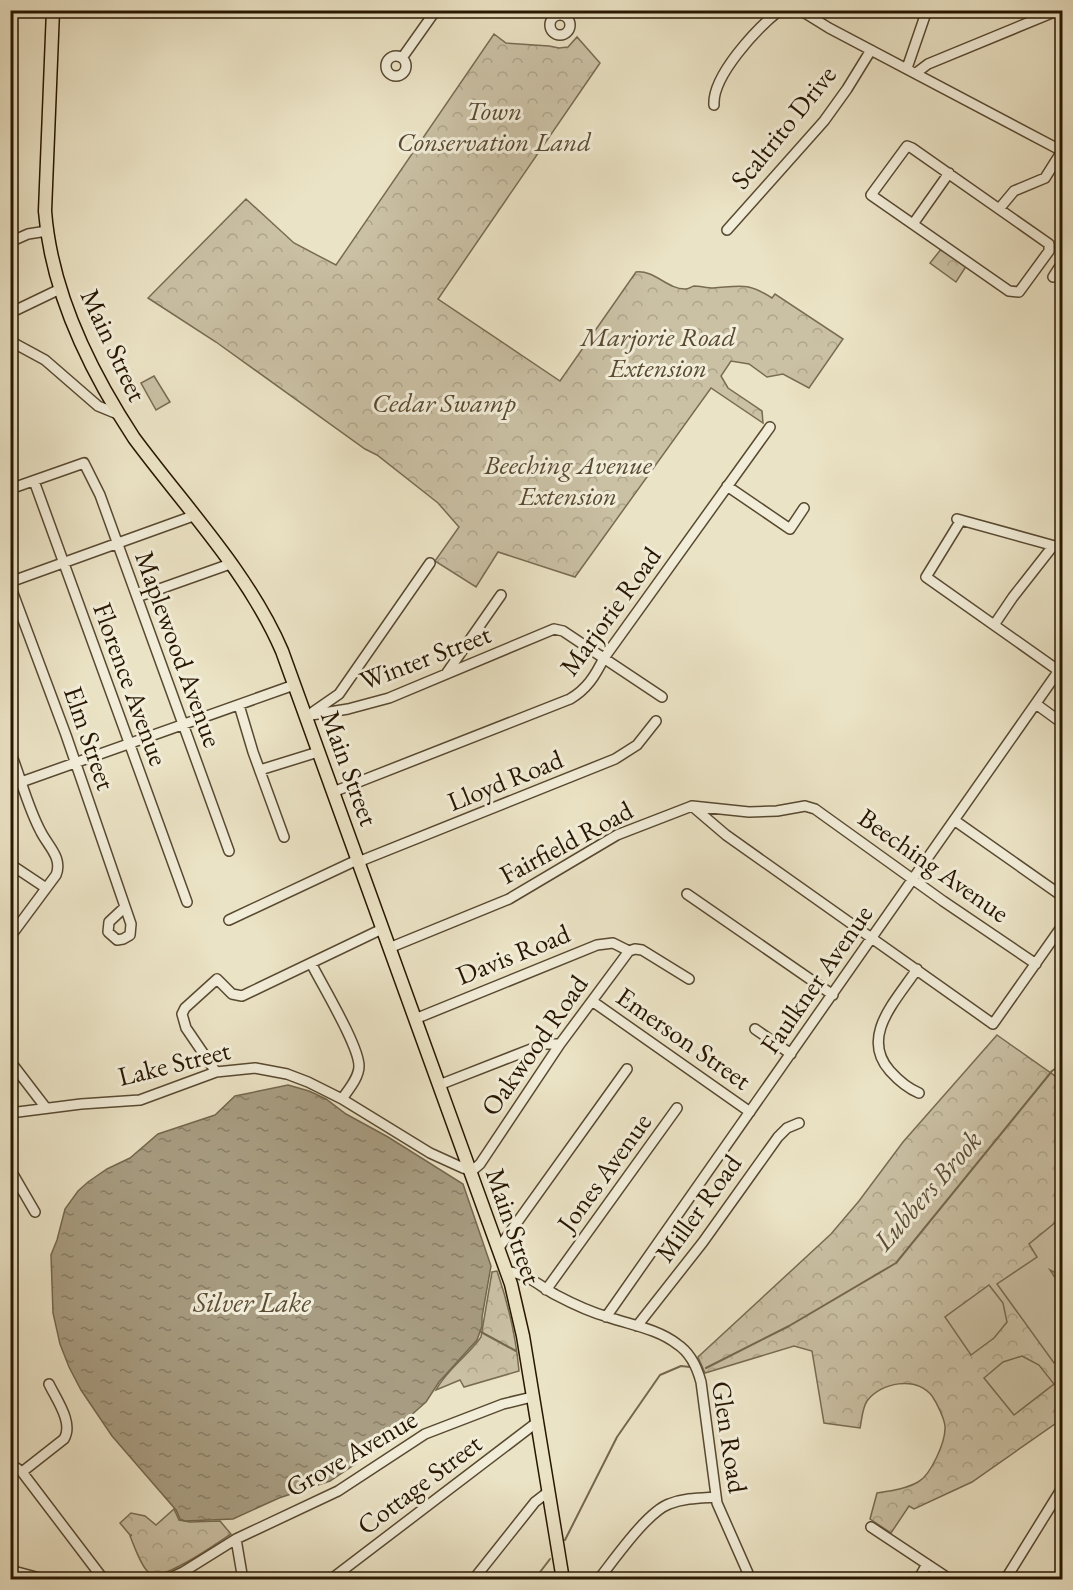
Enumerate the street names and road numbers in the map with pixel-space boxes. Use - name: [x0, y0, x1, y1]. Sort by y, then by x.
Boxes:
- street label: Scaltrito Drive: [722, 58, 844, 196]
- street label: Main Street: [73, 283, 155, 407]
- street label: Marjorie Road: [551, 539, 669, 682]
- street label: Maplewood Avenue: [127, 546, 231, 752]
- street label: Florence Avenue: [85, 598, 177, 770]
- street label: Winter Street: [354, 616, 496, 698]
- street label: Elm Street: [56, 682, 124, 795]
- street label: Main Street: [313, 706, 387, 831]
- street label: Lloyd Road: [442, 741, 568, 819]
- street label: Fairfield Road: [493, 792, 639, 892]
- street label: Beeching Avenue: [852, 800, 1016, 930]
- street label: Faulkner Avenue: [752, 898, 880, 1060]
- street label: Davis Road: [451, 915, 575, 993]
- street label: Oakwood Road: [473, 967, 596, 1122]
- street label: Emerson Street: [610, 979, 759, 1098]
- street label: Lake Street: [114, 1032, 234, 1094]
- street label: Jones Avenue: [548, 1106, 659, 1240]
- street label: Miller Road: [647, 1147, 749, 1269]
- street label: Main Street: [478, 1163, 550, 1289]
- street label: Glen Road: [704, 1379, 756, 1496]
- street label: Grove Avenue: [279, 1401, 423, 1505]
- street label: Cottage Street: [350, 1425, 489, 1542]

